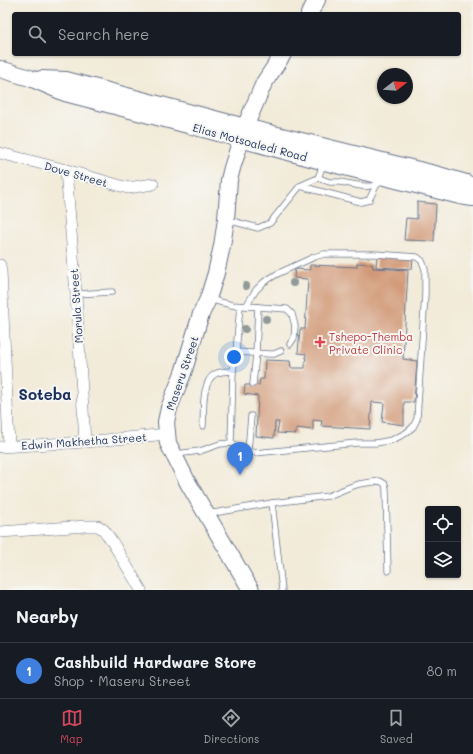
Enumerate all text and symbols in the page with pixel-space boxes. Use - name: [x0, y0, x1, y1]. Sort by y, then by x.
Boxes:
- search box: [12, 12, 461, 56]
- icon: search: [26, 23, 48, 45]
- text: Search here: [58, 24, 149, 44]
- north arrow: [377, 68, 413, 104]
- street label: Elias Motsoaledi Road: [191, 120, 309, 164]
- street label: Dove Street: [43, 158, 110, 190]
- street label: Morula Street: [66, 268, 86, 344]
- place label: Tshepo-Themba Private Clinic: [329, 329, 413, 357]
- street label: Maseru Street: [162, 334, 202, 412]
- marker: Tshepo-Themba Private Clinic: [314, 336, 326, 348]
- your location: [224, 347, 244, 367]
- district label: Soteba: [19, 384, 71, 404]
- street label: Edwin Makhetha Street: [21, 429, 147, 453]
- pin: 1: [227, 442, 253, 475]
- map controls: [425, 506, 461, 578]
- button: locate: [425, 506, 461, 542]
- button: layers: [425, 542, 461, 578]
- text: Nearby: [16, 605, 78, 627]
- text: Cashbuild Hardware Store: [54, 652, 256, 672]
- text: 1: [26, 662, 32, 679]
- text: 80 m: [427, 662, 457, 679]
- text: Shop · Maseru Street: [54, 672, 190, 689]
- tab: Map: [60, 707, 83, 746]
- tab: Directions: [203, 707, 259, 746]
- tab: Saved: [380, 707, 413, 746]

